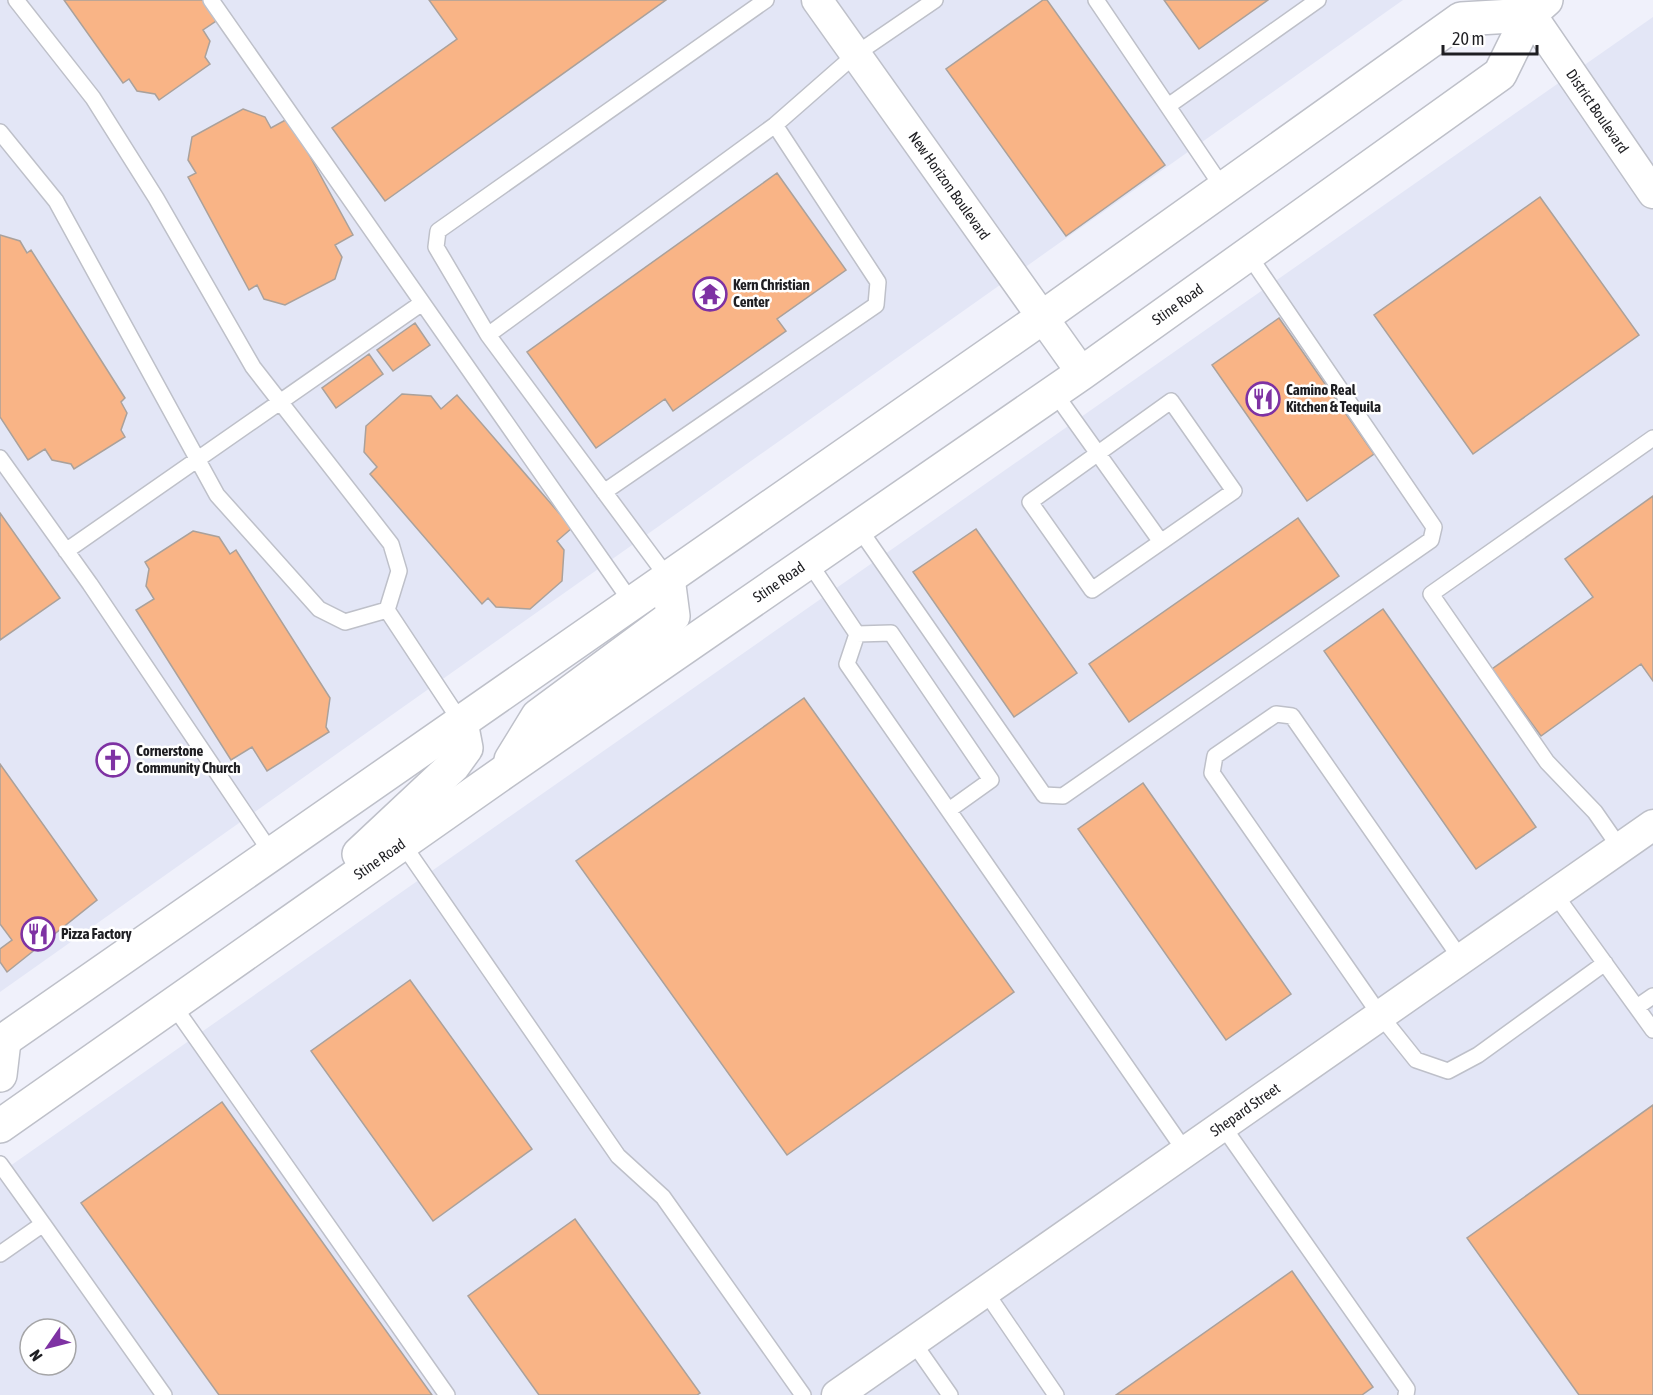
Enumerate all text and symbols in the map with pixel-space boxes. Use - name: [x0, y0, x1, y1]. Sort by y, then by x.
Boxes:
- scale bar: [1443, 18, 1538, 56]
- text: 20 m: [1452, 28, 1484, 49]
- street label: District Boulevard: [1563, 66, 1632, 156]
- street label: New Horizon Boulevard: [905, 128, 994, 243]
- temple icon: Kern Christian Center: [692, 276, 728, 312]
- place label: Kern Christian Center: [733, 276, 810, 310]
- street label: Stine Road: [1149, 280, 1206, 328]
- restaurant icon: Camino Real Kitchen & Tequila: [1245, 381, 1281, 417]
- place label: Camino Real Kitchen & Tequila: [1286, 381, 1381, 415]
- street label: Stine Road: [750, 558, 808, 606]
- church icon: Cornerstone Community Church: [95, 742, 131, 778]
- place label: Cornerstone Community Church: [136, 742, 240, 776]
- street label: Stine Road: [350, 835, 408, 883]
- restaurant icon: Pizza Factory: [20, 916, 56, 952]
- place label: Pizza Factory: [61, 925, 132, 942]
- street label: Shepard Street: [1207, 1079, 1283, 1140]
- north arrow: [18, 1317, 78, 1377]
- text: N: [26, 1347, 46, 1365]

